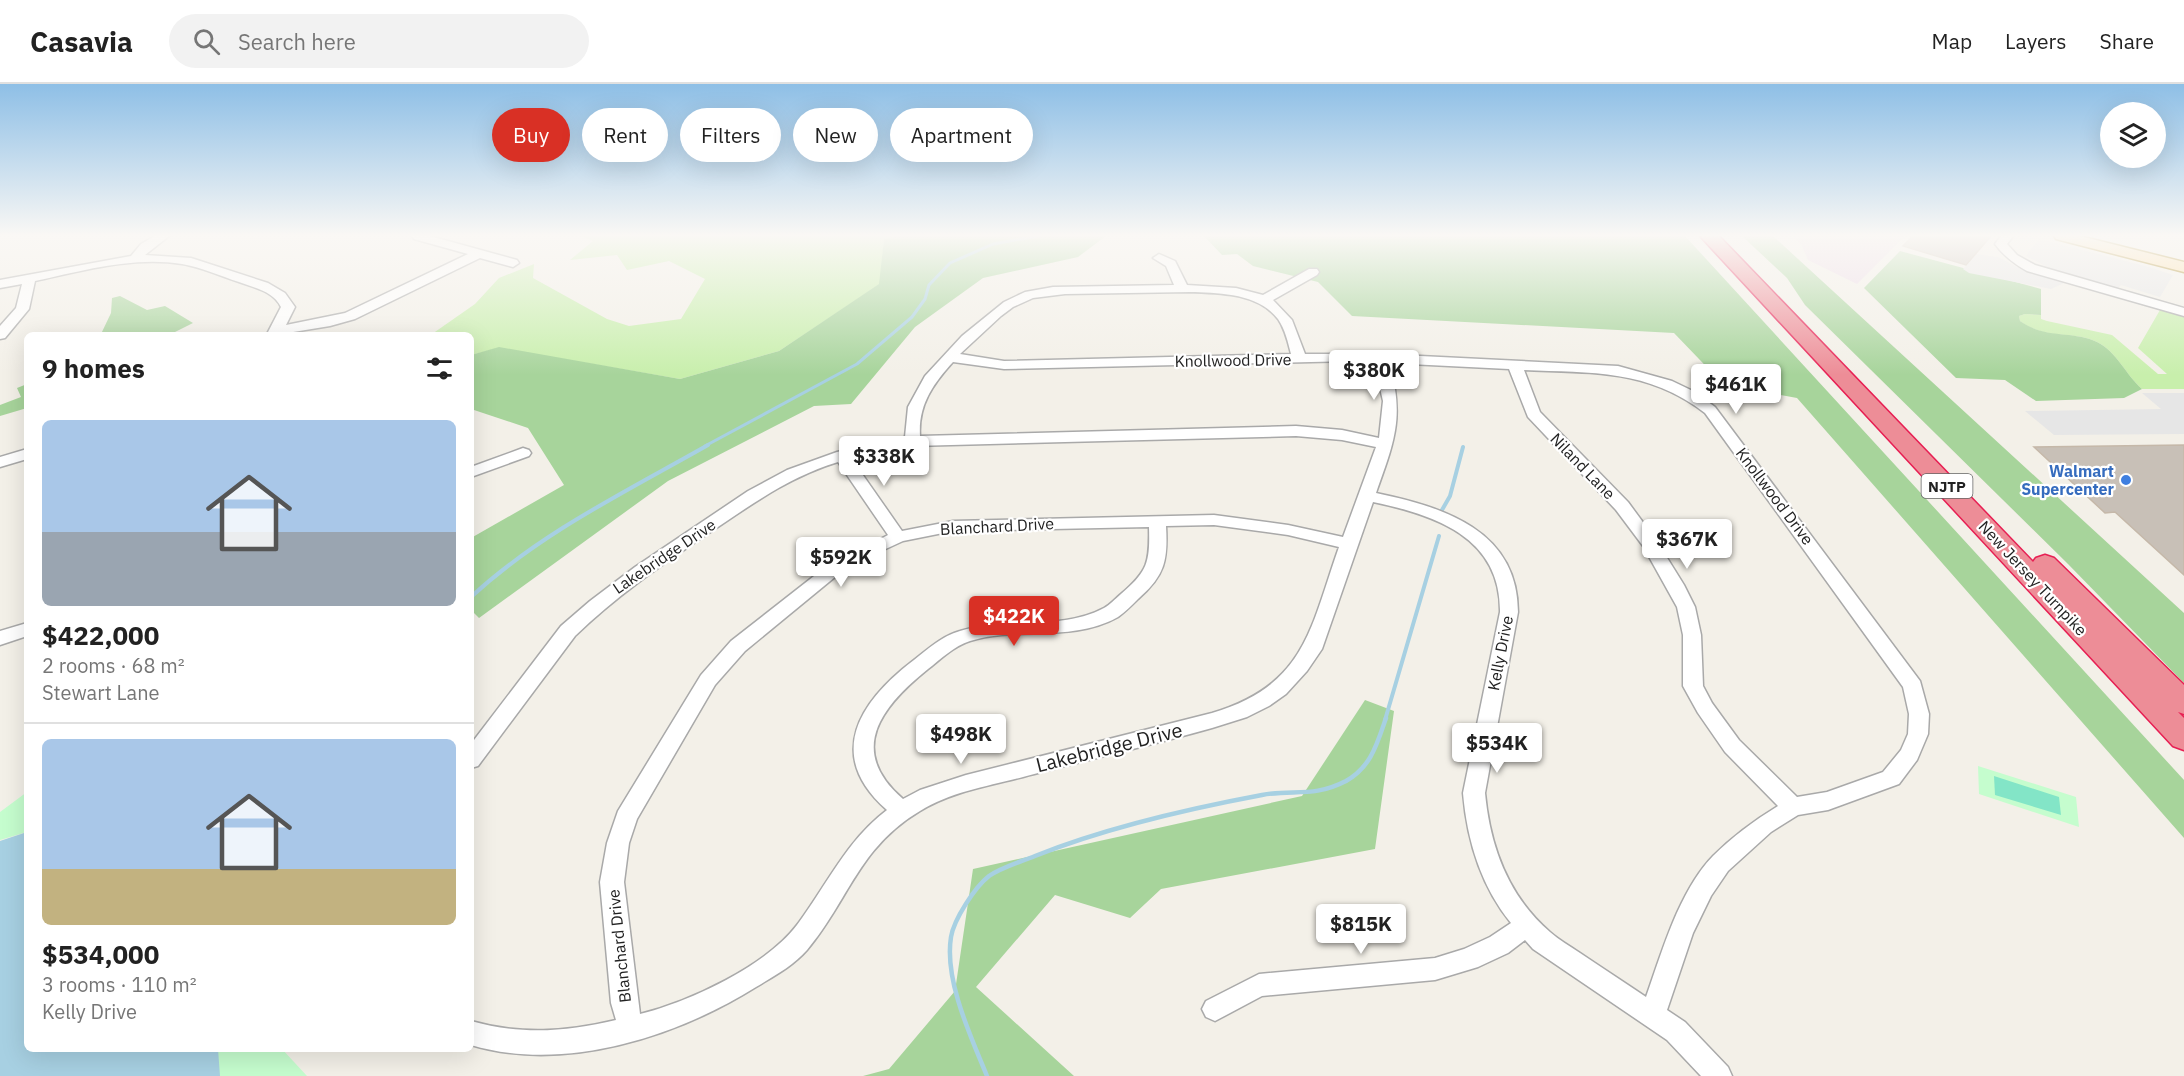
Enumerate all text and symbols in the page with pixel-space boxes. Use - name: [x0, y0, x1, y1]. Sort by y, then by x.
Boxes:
- search box: [169, 14, 589, 68]
- text: Casavia: [30, 23, 133, 60]
- icon: search: [190, 25, 223, 58]
- text: Search here: [238, 27, 356, 56]
- text: Map: [1932, 27, 1972, 55]
- text: Layers: [2005, 27, 2067, 55]
- text: Share: [2100, 27, 2154, 55]
- map controls: [2100, 102, 2166, 168]
- button: layers: [2100, 102, 2166, 168]
- chip: Buy: [492, 108, 570, 162]
- chip: Rent: [582, 108, 668, 162]
- chip: Filters: [680, 108, 781, 162]
- chip: New: [793, 108, 878, 162]
- chip: Apartment: [890, 108, 1033, 162]
- street label: Knollwood Drive: [1174, 349, 1292, 371]
- pin: $380K: [1332, 350, 1416, 401]
- text: 9 homes: [42, 351, 145, 385]
- icon: filters: [423, 352, 456, 385]
- text: $380K: [1343, 356, 1405, 383]
- pin: $461K: [1694, 364, 1778, 415]
- text: $461K: [1705, 370, 1767, 397]
- street label: Niland Lane: [1546, 429, 1620, 504]
- pin: $338K: [842, 436, 926, 487]
- text: $338K: [853, 442, 915, 469]
- street label: Knollwood Drive: [1732, 443, 1818, 549]
- icon: home: [195, 459, 303, 567]
- place label: Walmart Supercenter: [2021, 461, 2115, 499]
- marker: Walmart Supercenter: [2119, 473, 2133, 487]
- road number: NJTP: [1922, 474, 1972, 498]
- street label: Blanchard Drive: [940, 513, 1055, 539]
- street label: Lakebridge Drive: [609, 514, 719, 598]
- street label: New Jersey Turnpike: [1975, 516, 2092, 640]
- pin: $367K: [1645, 519, 1729, 570]
- text: $367K: [1656, 525, 1718, 552]
- pin: $592K: [799, 537, 883, 588]
- text: $592K: [810, 543, 872, 570]
- pin: $422K: [972, 596, 1056, 647]
- text: $422K: [983, 602, 1045, 629]
- street label: Kelly Drive: [1483, 614, 1517, 692]
- text: $422,000: [42, 618, 159, 652]
- text: 2 rooms · 68 m²: [42, 652, 185, 679]
- text: Stewart Lane: [42, 679, 159, 706]
- pin: $498K: [919, 714, 1003, 765]
- street label: Lakebridge Drive: [1033, 716, 1185, 778]
- text: $498K: [930, 720, 992, 747]
- pin: $534K: [1455, 723, 1539, 774]
- text: $534K: [1466, 729, 1528, 756]
- icon: home: [195, 778, 303, 886]
- street label: Blanchard Drive: [603, 888, 635, 1004]
- pin: $815K: [1319, 904, 1403, 955]
- text: $815K: [1330, 910, 1392, 937]
- text: $534,000: [42, 937, 159, 971]
- text: 3 rooms · 110 m²: [42, 971, 197, 998]
- text: Kelly Drive: [42, 998, 137, 1025]

